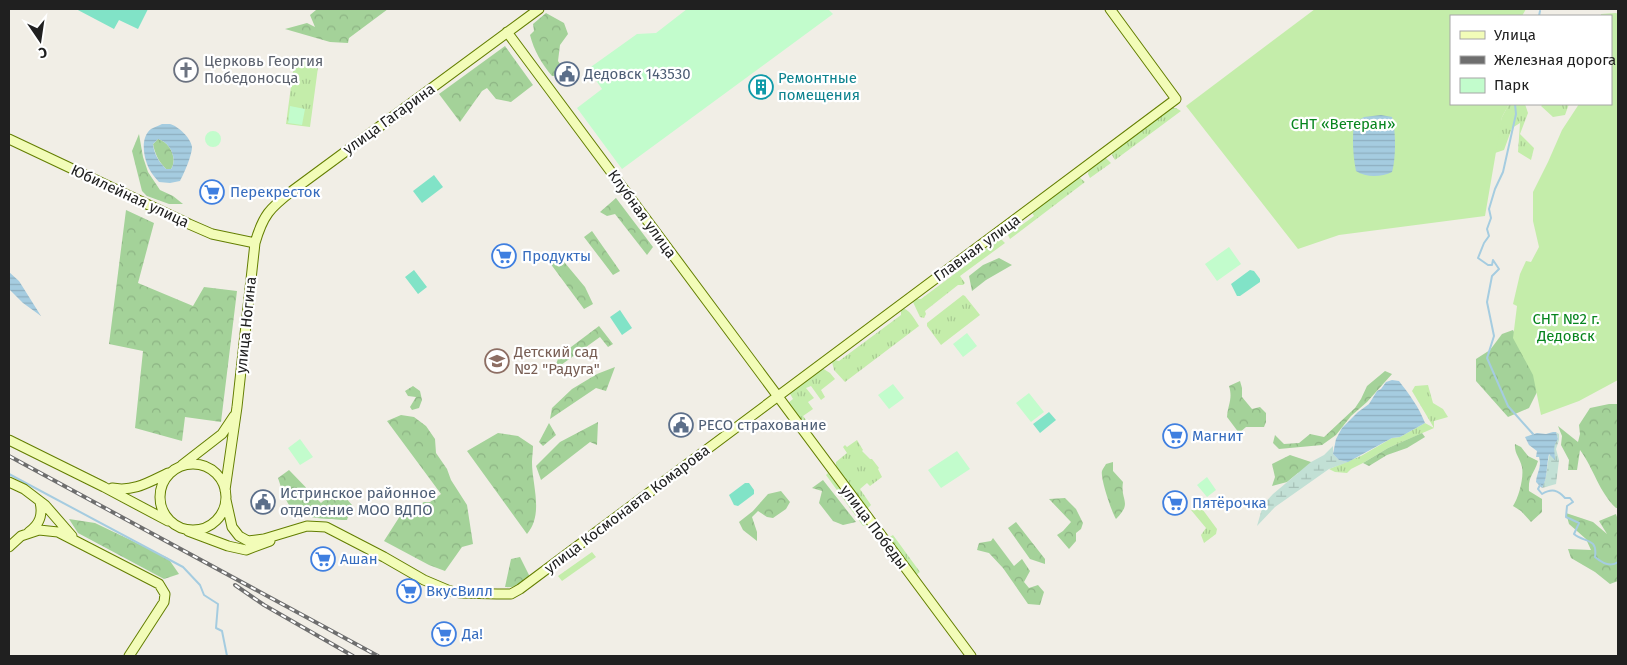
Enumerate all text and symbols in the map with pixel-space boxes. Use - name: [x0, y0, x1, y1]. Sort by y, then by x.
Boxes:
- north arrow: [15, 15, 65, 65]
- legend: [1450, 15, 1612, 105]
- text: Улица: [1494, 26, 1536, 44]
- text: С: [37, 43, 49, 61]
- text: Железная дорога: [1494, 51, 1616, 69]
- place label: Церковь Георгия Победоносца: [204, 52, 323, 87]
- church icon: Церковь Георгия Победоносца: [173, 57, 199, 83]
- public building icon: Дедовск 143530: [554, 61, 580, 87]
- place label: Дедовск 143530: [583, 65, 691, 83]
- place label: Ремонтные помещения: [778, 69, 860, 104]
- building icon: Ремонтные помещения: [748, 74, 774, 100]
- text: Парк: [1494, 76, 1529, 94]
- street label: улица Гагарина: [340, 80, 438, 158]
- park label: СНТ «Ветеран»: [1291, 115, 1395, 133]
- street label: Юбилейная улица: [68, 161, 192, 231]
- street label: Клубная улица: [604, 166, 680, 262]
- supermarket icon: Перекресток: [199, 179, 225, 205]
- place label: Перекресток: [230, 183, 321, 201]
- street label: Главная улица: [930, 211, 1024, 285]
- supermarket icon: Продукты: [491, 243, 517, 269]
- place label: Продукты: [522, 247, 591, 265]
- street label: улица Ногина: [232, 276, 260, 374]
- park label: СНТ №2 г. Дедовск: [1532, 310, 1600, 345]
- place label: Детский сад №2 "Радуга": [513, 343, 600, 378]
- school or university icon: Детский сад №2 "Радуга": [484, 348, 510, 374]
- public building icon: РЕСО страхование: [668, 412, 694, 438]
- place label: РЕСО страхование: [698, 416, 826, 434]
- supermarket icon: Магнит: [1162, 423, 1188, 449]
- place label: Магнит: [1192, 427, 1243, 445]
- street label: улица Космонавта Комарова: [541, 441, 713, 577]
- street label: улица Победы: [836, 481, 912, 573]
- place label: Истринское районное отделение МОО ВДПО: [280, 484, 436, 519]
- public building icon: Истринское районное отделение МОО ВДПО: [250, 489, 276, 515]
- supermarket icon: Пятёрочка: [1162, 490, 1188, 516]
- place label: Пятёрочка: [1192, 494, 1267, 512]
- supermarket icon: Ашан: [310, 546, 336, 572]
- place label: Ашан: [340, 550, 378, 568]
- supermarket icon: ВкусВилл: [396, 578, 422, 604]
- place label: ВкусВилл: [426, 582, 493, 600]
- supermarket icon: Да!: [431, 621, 457, 647]
- place label: Да!: [461, 625, 483, 643]

